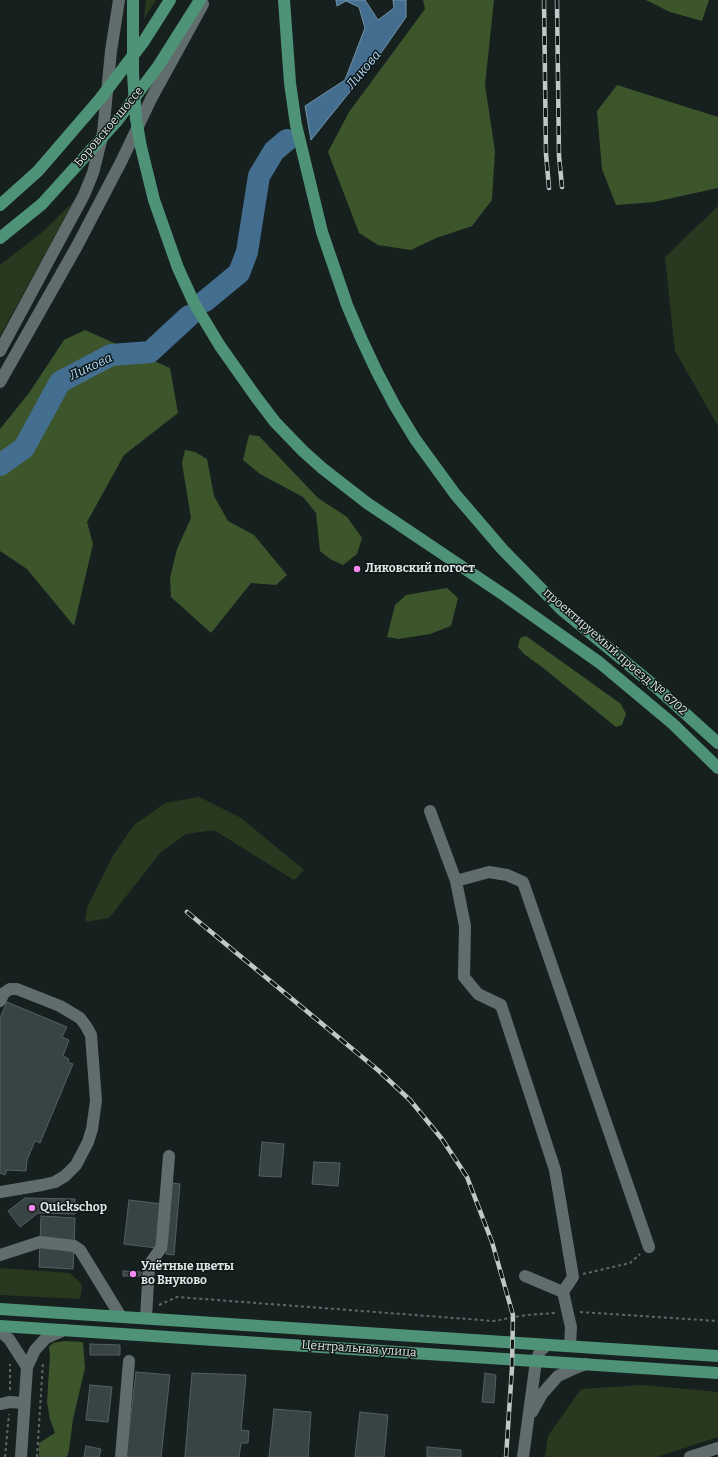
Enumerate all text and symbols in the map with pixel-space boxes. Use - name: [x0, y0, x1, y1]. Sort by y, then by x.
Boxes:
- water label: Ликова: [343, 47, 385, 93]
- street label: Боровское шоссе: [71, 84, 147, 170]
- water label: Ликова: [67, 350, 115, 384]
- place label: Ликовский погост: [365, 562, 475, 576]
- marker: Ликовский погост: [352, 564, 362, 574]
- street label: проектируемый проезд № 6702: [540, 586, 690, 718]
- place label: Quickschop: [40, 1201, 107, 1215]
- marker: Quickschop: [27, 1203, 37, 1213]
- place label: Улётные цветы во Внуково: [141, 1260, 234, 1288]
- marker: Улётные цветы во Внуково: [128, 1269, 138, 1279]
- street label: Центральная улица: [301, 1338, 417, 1360]

